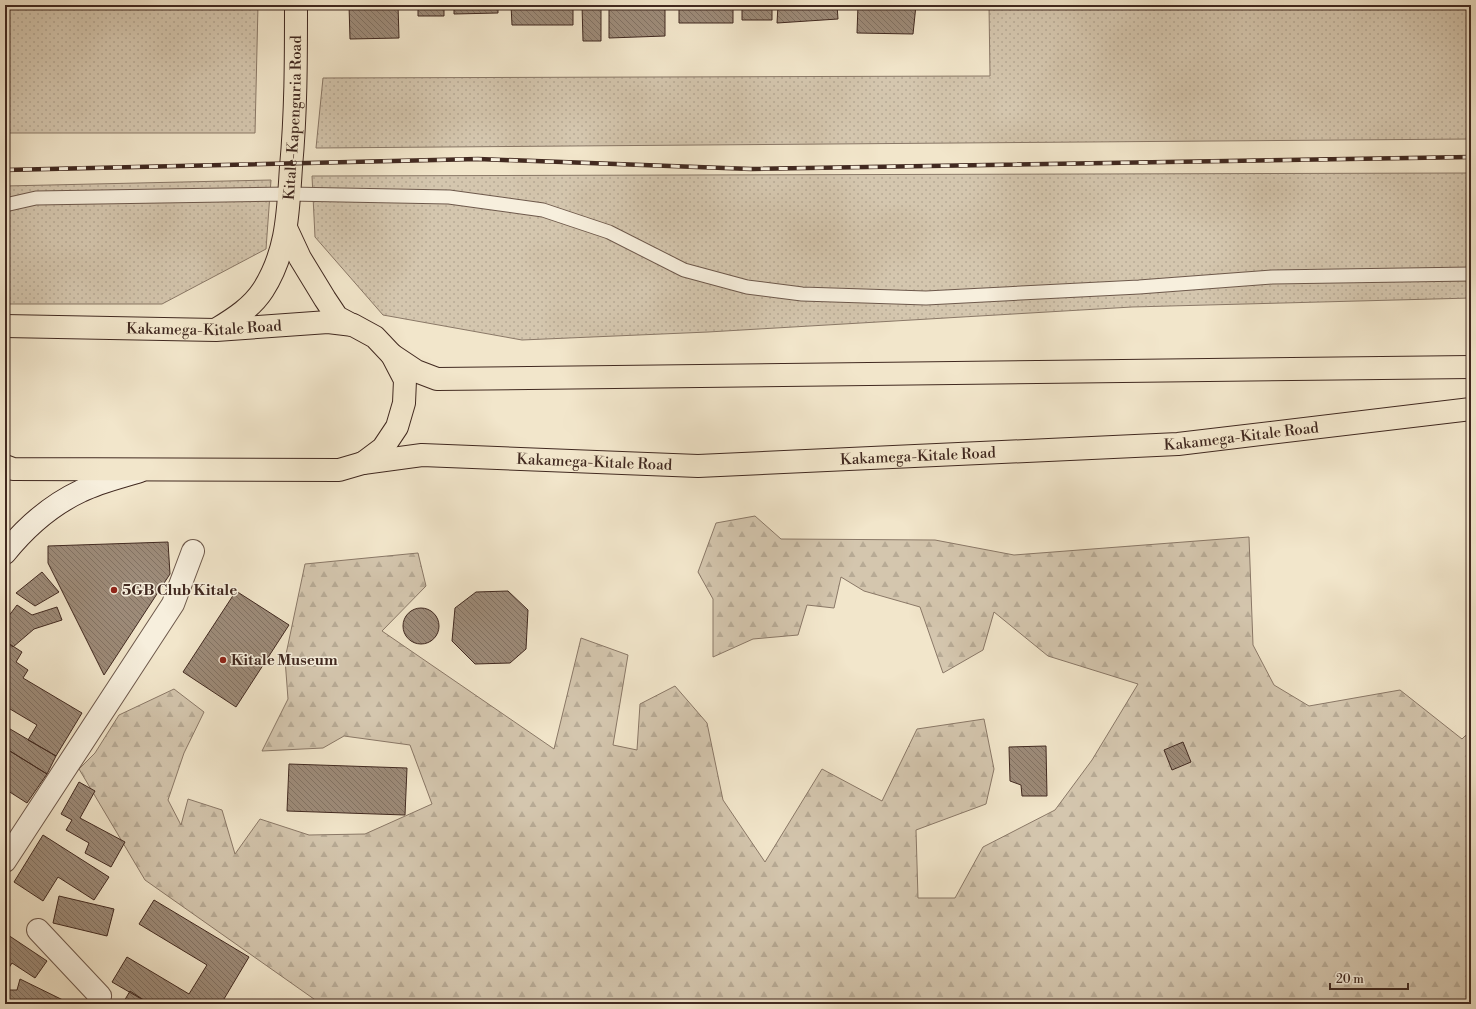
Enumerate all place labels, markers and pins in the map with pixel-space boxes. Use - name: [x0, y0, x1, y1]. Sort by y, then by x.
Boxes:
- place label: 5GB Club Kitale: [122, 581, 237, 600]
- marker: 5GB Club Kitale: [109, 585, 119, 595]
- place label: Kitale Museum: [231, 651, 338, 670]
- marker: Kitale Museum: [218, 655, 228, 665]

